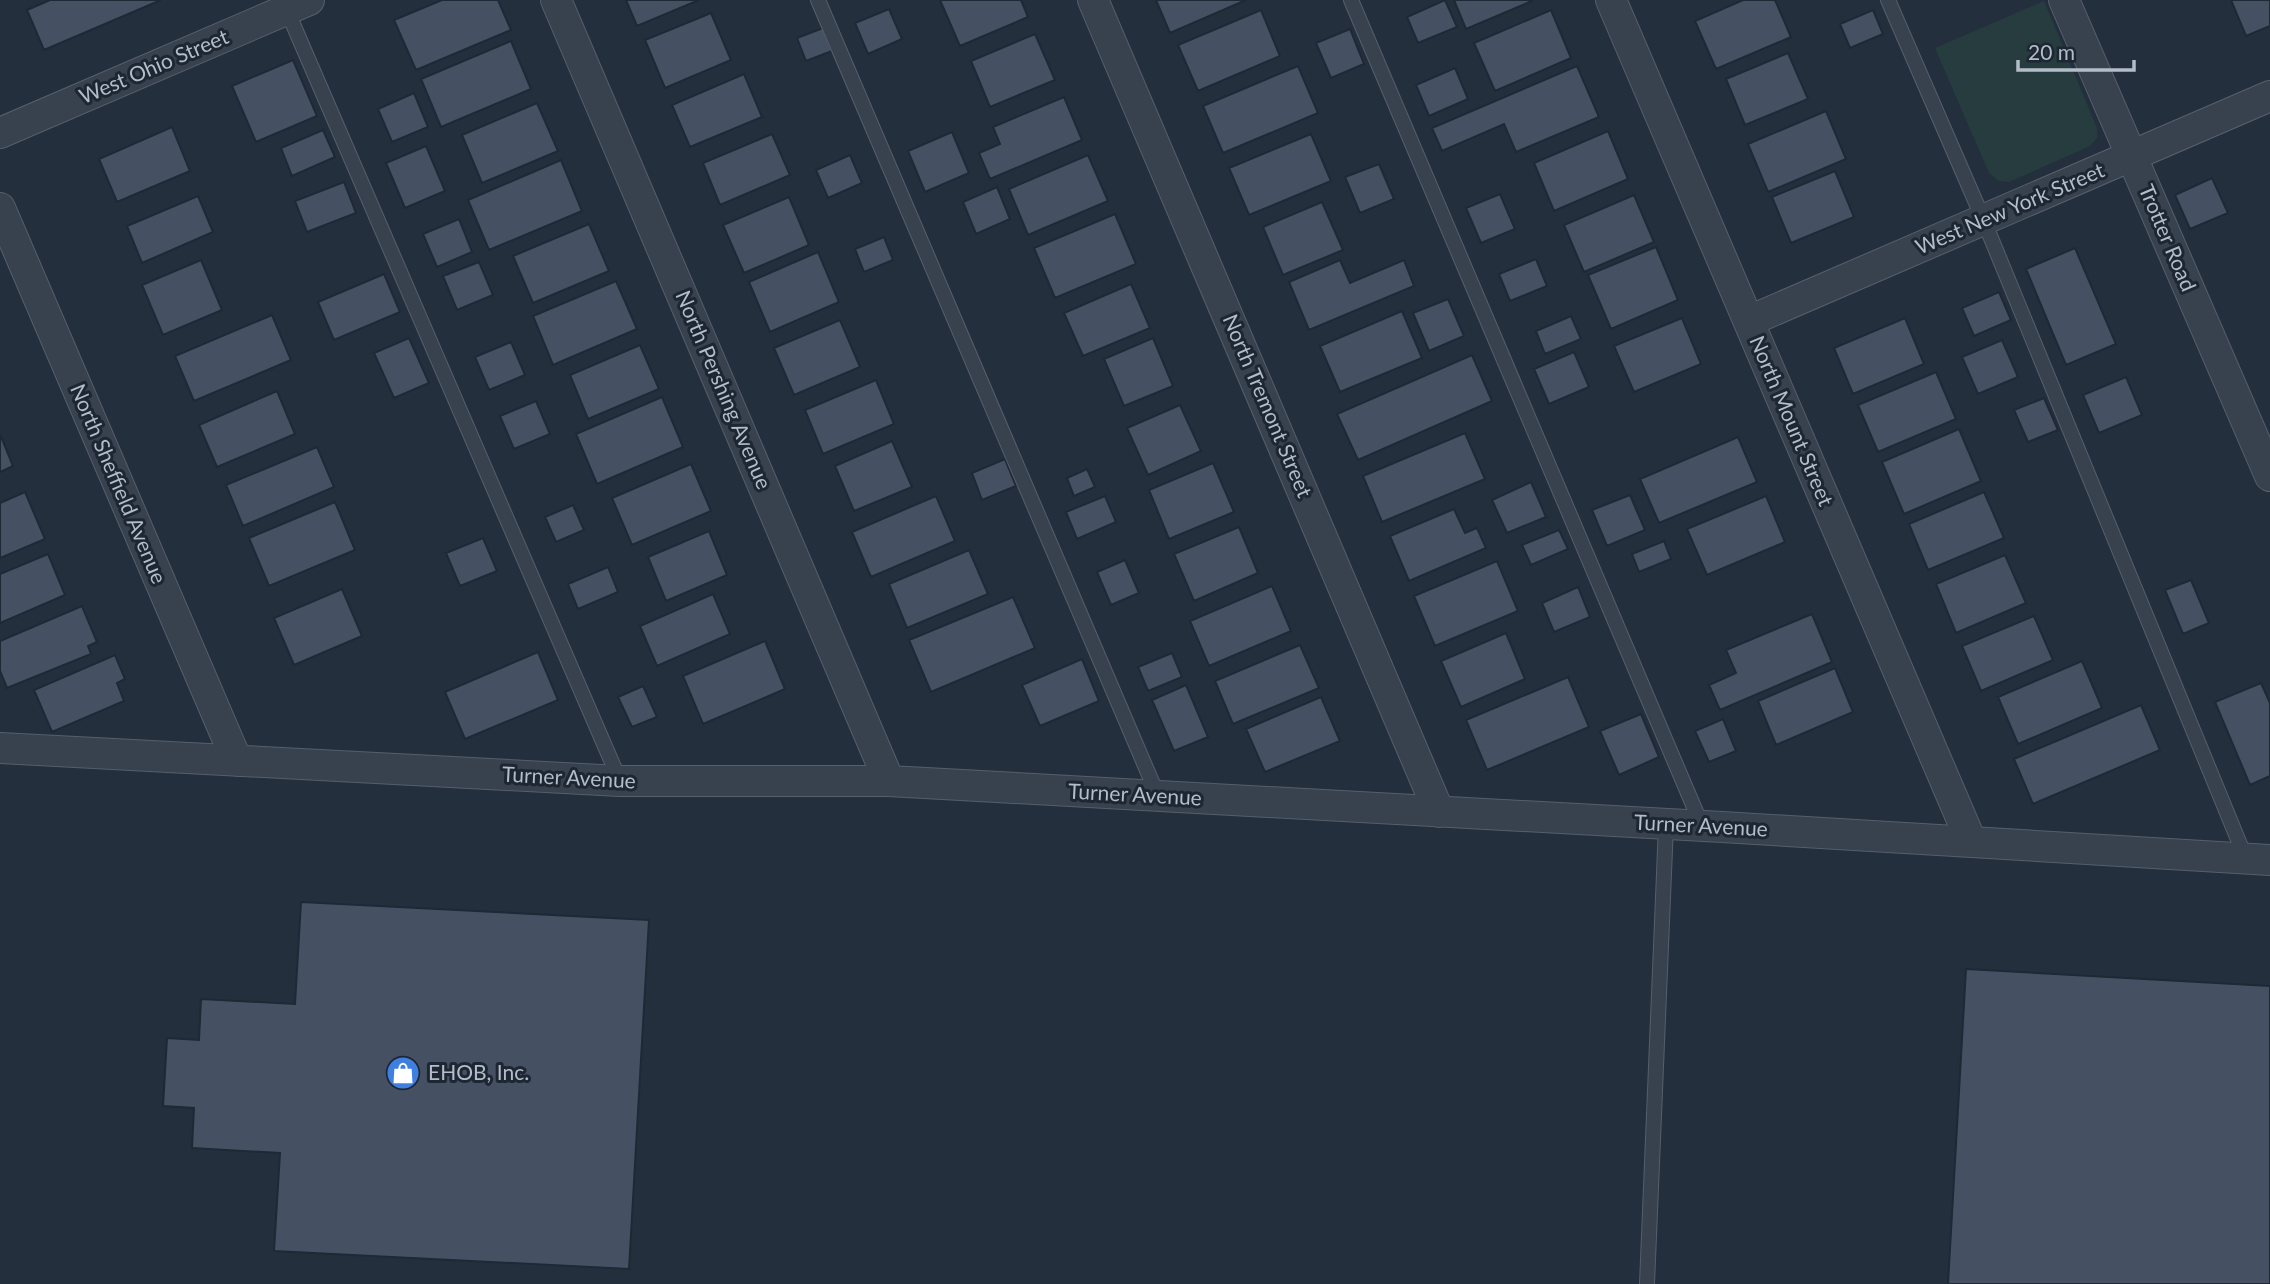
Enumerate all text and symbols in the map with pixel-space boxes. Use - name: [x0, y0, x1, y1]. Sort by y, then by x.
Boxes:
- street label: West Ohio Street: [75, 23, 232, 108]
- scale bar: [2018, 28, 2134, 72]
- text: 20 m: [2028, 39, 2075, 64]
- street label: West New York Street: [1911, 156, 2108, 259]
- street label: Trotter Road: [2135, 180, 2202, 295]
- street label: North Pershing Avenue: [671, 286, 778, 492]
- street label: North Tremont Street: [1218, 310, 1318, 501]
- street label: North Mount Street: [1745, 332, 1840, 510]
- street label: North Sheffield Avenue: [66, 380, 173, 587]
- street label: Turner Avenue: [502, 761, 637, 792]
- street label: Turner Avenue: [1068, 778, 1203, 809]
- street label: Turner Avenue: [1634, 809, 1769, 840]
- shop icon: EHOB, Inc.: [384, 1054, 422, 1092]
- place label: EHOB, Inc.: [428, 1059, 529, 1084]

